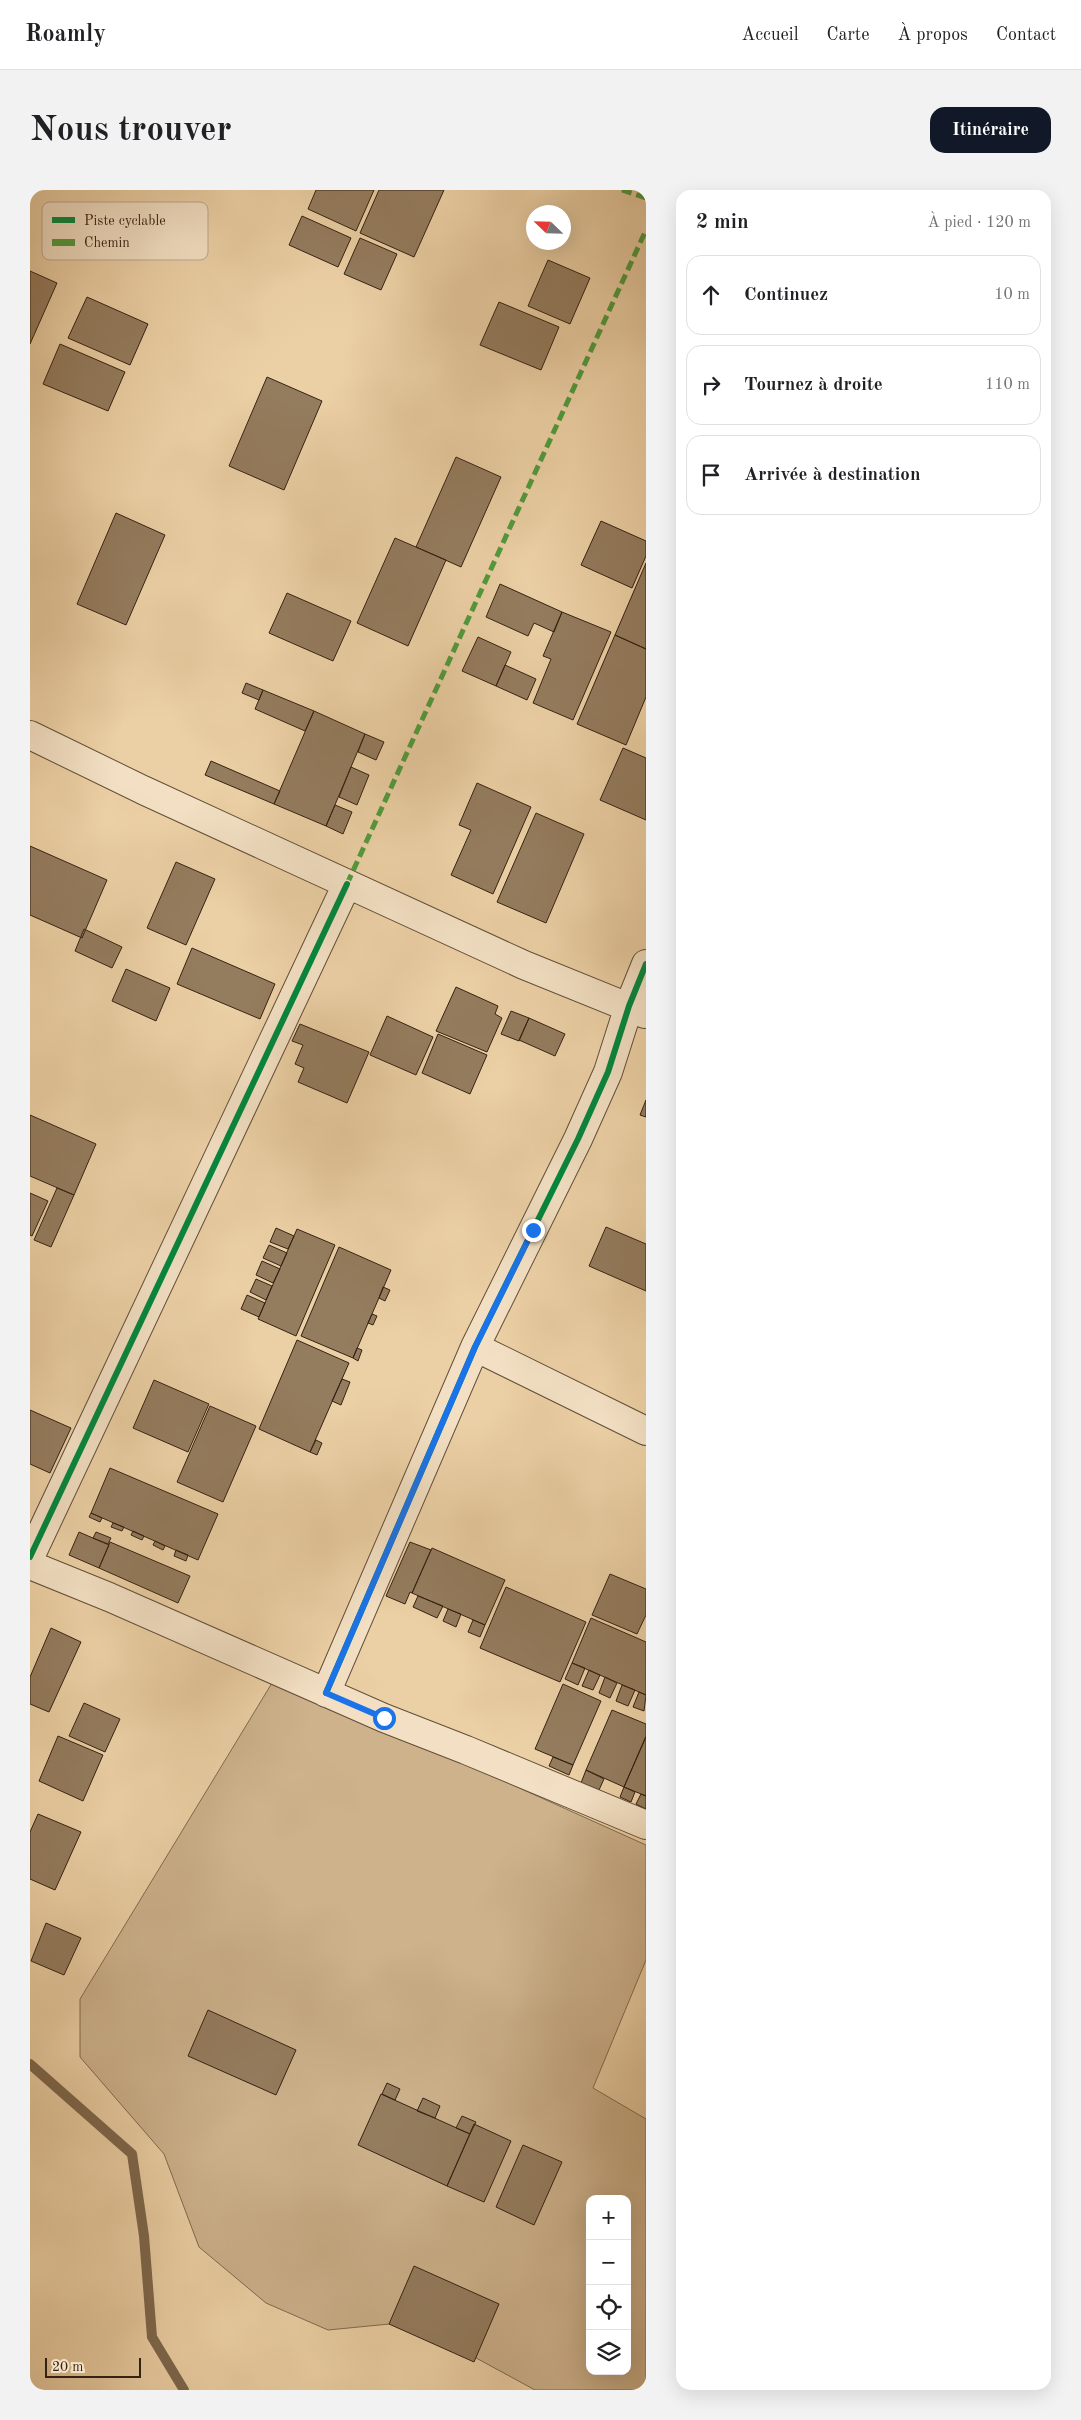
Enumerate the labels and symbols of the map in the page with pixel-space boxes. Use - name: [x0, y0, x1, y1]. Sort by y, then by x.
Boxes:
- legend: [42, 202, 208, 260]
- north arrow: [526, 205, 571, 250]
- text: Piste cyclable: [84, 214, 166, 228]
- text: Chemin: [84, 236, 130, 250]
- route end: [522, 1219, 545, 1242]
- route start: [373, 1707, 396, 1730]
- scale bar: [45, 2355, 141, 2378]

